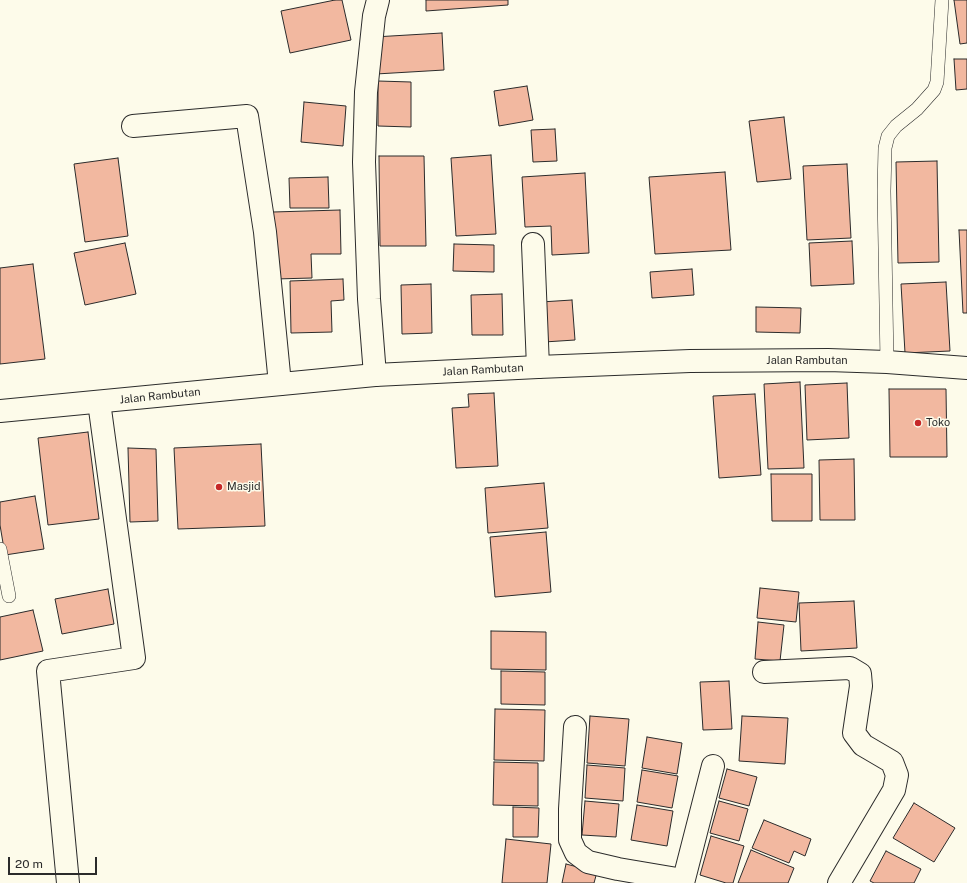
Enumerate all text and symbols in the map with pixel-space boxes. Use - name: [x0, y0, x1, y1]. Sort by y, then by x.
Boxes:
- street label: Jalan Rambutan: [766, 354, 848, 368]
- street label: Jalan Rambutan: [442, 361, 524, 379]
- street label: Jalan Rambutan: [119, 385, 201, 407]
- place label: Toko: [926, 416, 950, 430]
- marker: Toko: [913, 418, 923, 428]
- place label: Masjid: [227, 480, 261, 494]
- marker: Masjid: [214, 482, 224, 492]
- scale bar: [10, 849, 99, 875]
- text: 20 m: [15, 857, 43, 871]

